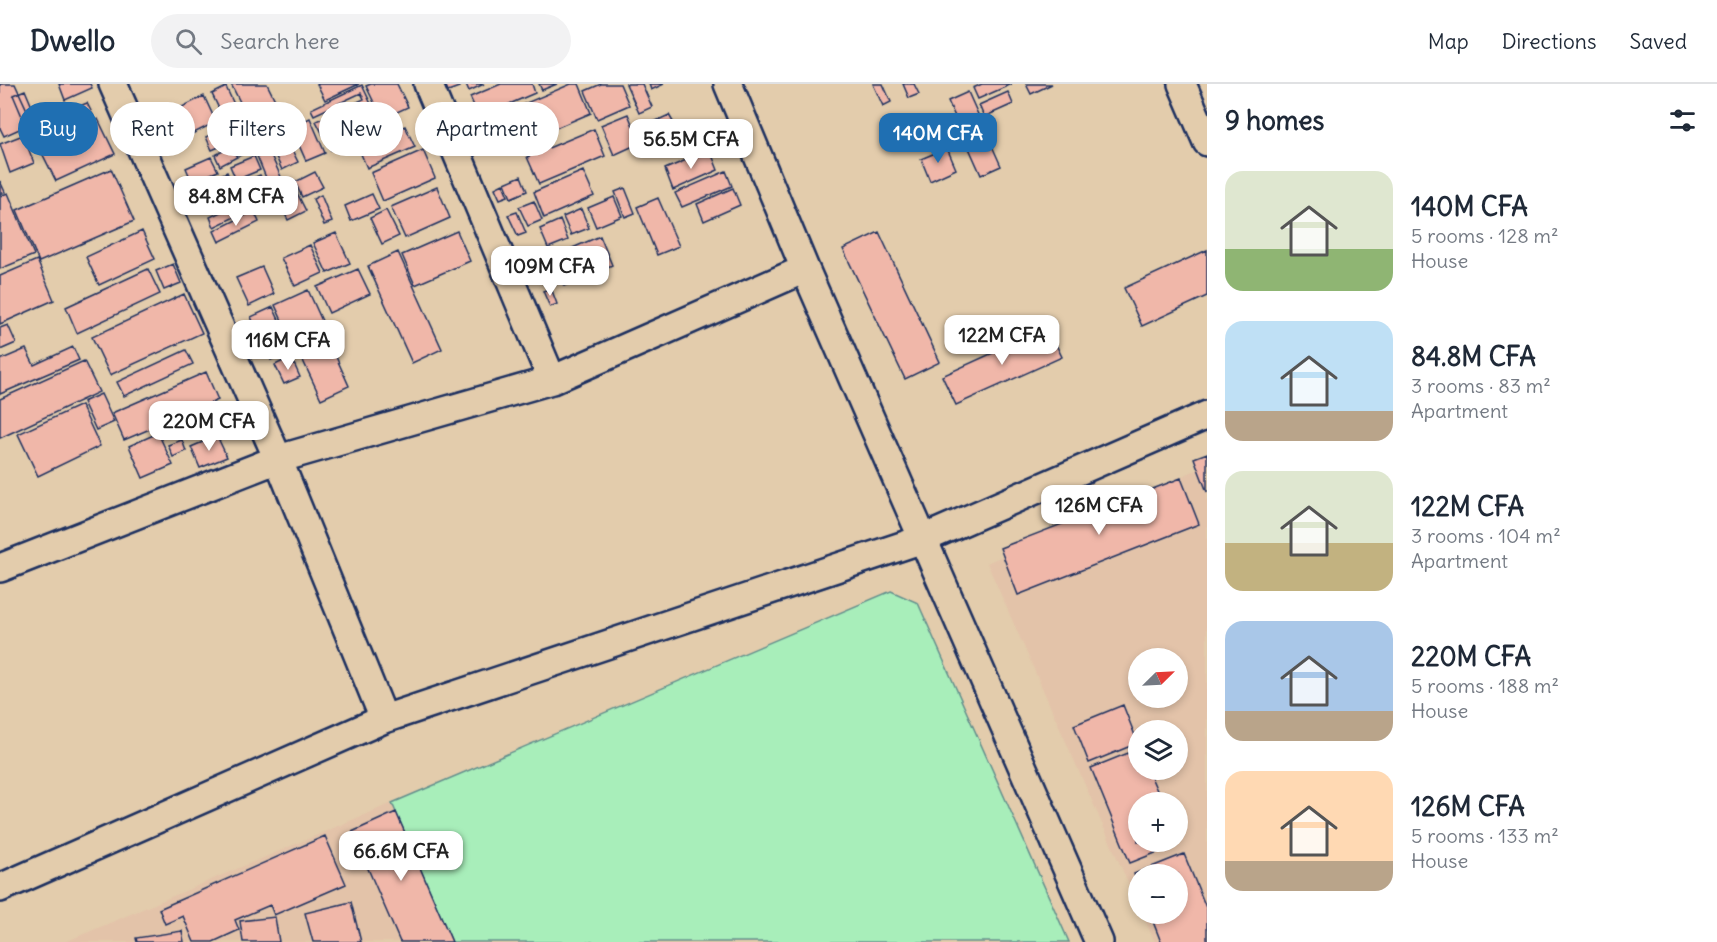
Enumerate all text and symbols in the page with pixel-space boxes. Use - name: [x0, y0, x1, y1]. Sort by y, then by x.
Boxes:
- search box: [151, 14, 571, 68]
- text: Dwello: [30, 23, 115, 59]
- icon: search: [172, 25, 205, 58]
- text: Search here: [220, 27, 340, 55]
- text: Map: [1428, 28, 1469, 55]
- text: Directions: [1502, 28, 1596, 55]
- text: Saved: [1629, 28, 1687, 55]
- chip: Buy: [18, 102, 98, 156]
- chip: Rent: [110, 102, 195, 156]
- chip: Filters: [207, 102, 307, 156]
- chip: New: [319, 102, 403, 156]
- chip: Apartment: [415, 102, 559, 156]
- text: 9 homes: [1225, 104, 1324, 137]
- icon: filters: [1666, 104, 1699, 137]
- pin: 140M CFA: [876, 113, 1000, 164]
- pin: 56.5M CFA: [622, 119, 760, 170]
- text: 140M CFA: [893, 120, 983, 145]
- text: 56.5M CFA: [643, 126, 739, 151]
- pin: 84.8M CFA: [167, 176, 305, 227]
- text: 84.8M CFA: [188, 183, 284, 208]
- text: 140M CFA: [1411, 190, 1528, 223]
- icon: home: [1273, 195, 1345, 267]
- text: 5 rooms · 128 m²: [1411, 223, 1559, 248]
- pin: 109M CFA: [488, 246, 612, 297]
- text: House: [1411, 248, 1468, 273]
- text: 109M CFA: [505, 253, 595, 278]
- pin: 122M CFA: [940, 315, 1064, 366]
- pin: 116M CFA: [226, 320, 350, 371]
- text: 122M CFA: [958, 322, 1046, 347]
- text: 116M CFA: [246, 327, 330, 352]
- text: 84.8M CFA: [1411, 340, 1536, 373]
- icon: home: [1273, 345, 1345, 417]
- text: 3 rooms · 83 m²: [1411, 373, 1551, 398]
- text: Apartment: [1411, 398, 1508, 423]
- pin: 220M CFA: [147, 401, 271, 452]
- text: 220M CFA: [163, 408, 255, 433]
- pin: 126M CFA: [1037, 485, 1161, 536]
- text: 122M CFA: [1411, 490, 1524, 523]
- text: 126M CFA: [1055, 492, 1143, 517]
- icon: home: [1273, 495, 1345, 567]
- text: 3 rooms · 104 m²: [1411, 523, 1561, 548]
- text: Apartment: [1411, 548, 1508, 573]
- text: 220M CFA: [1411, 640, 1531, 673]
- icon: home: [1273, 645, 1345, 717]
- north arrow: [1128, 648, 1188, 708]
- map controls: [1128, 648, 1188, 924]
- text: 5 rooms · 188 m²: [1411, 673, 1559, 698]
- text: House: [1411, 698, 1468, 723]
- button: layers: [1128, 720, 1188, 780]
- text: 126M CFA: [1411, 790, 1525, 823]
- button: +: [1128, 792, 1188, 852]
- icon: home: [1273, 795, 1345, 867]
- text: 5 rooms · 133 m²: [1411, 823, 1559, 848]
- pin: 66.6M CFA: [332, 831, 470, 882]
- text: 66.6M CFA: [353, 838, 449, 863]
- text: House: [1411, 848, 1468, 873]
- button: −: [1128, 864, 1188, 924]

